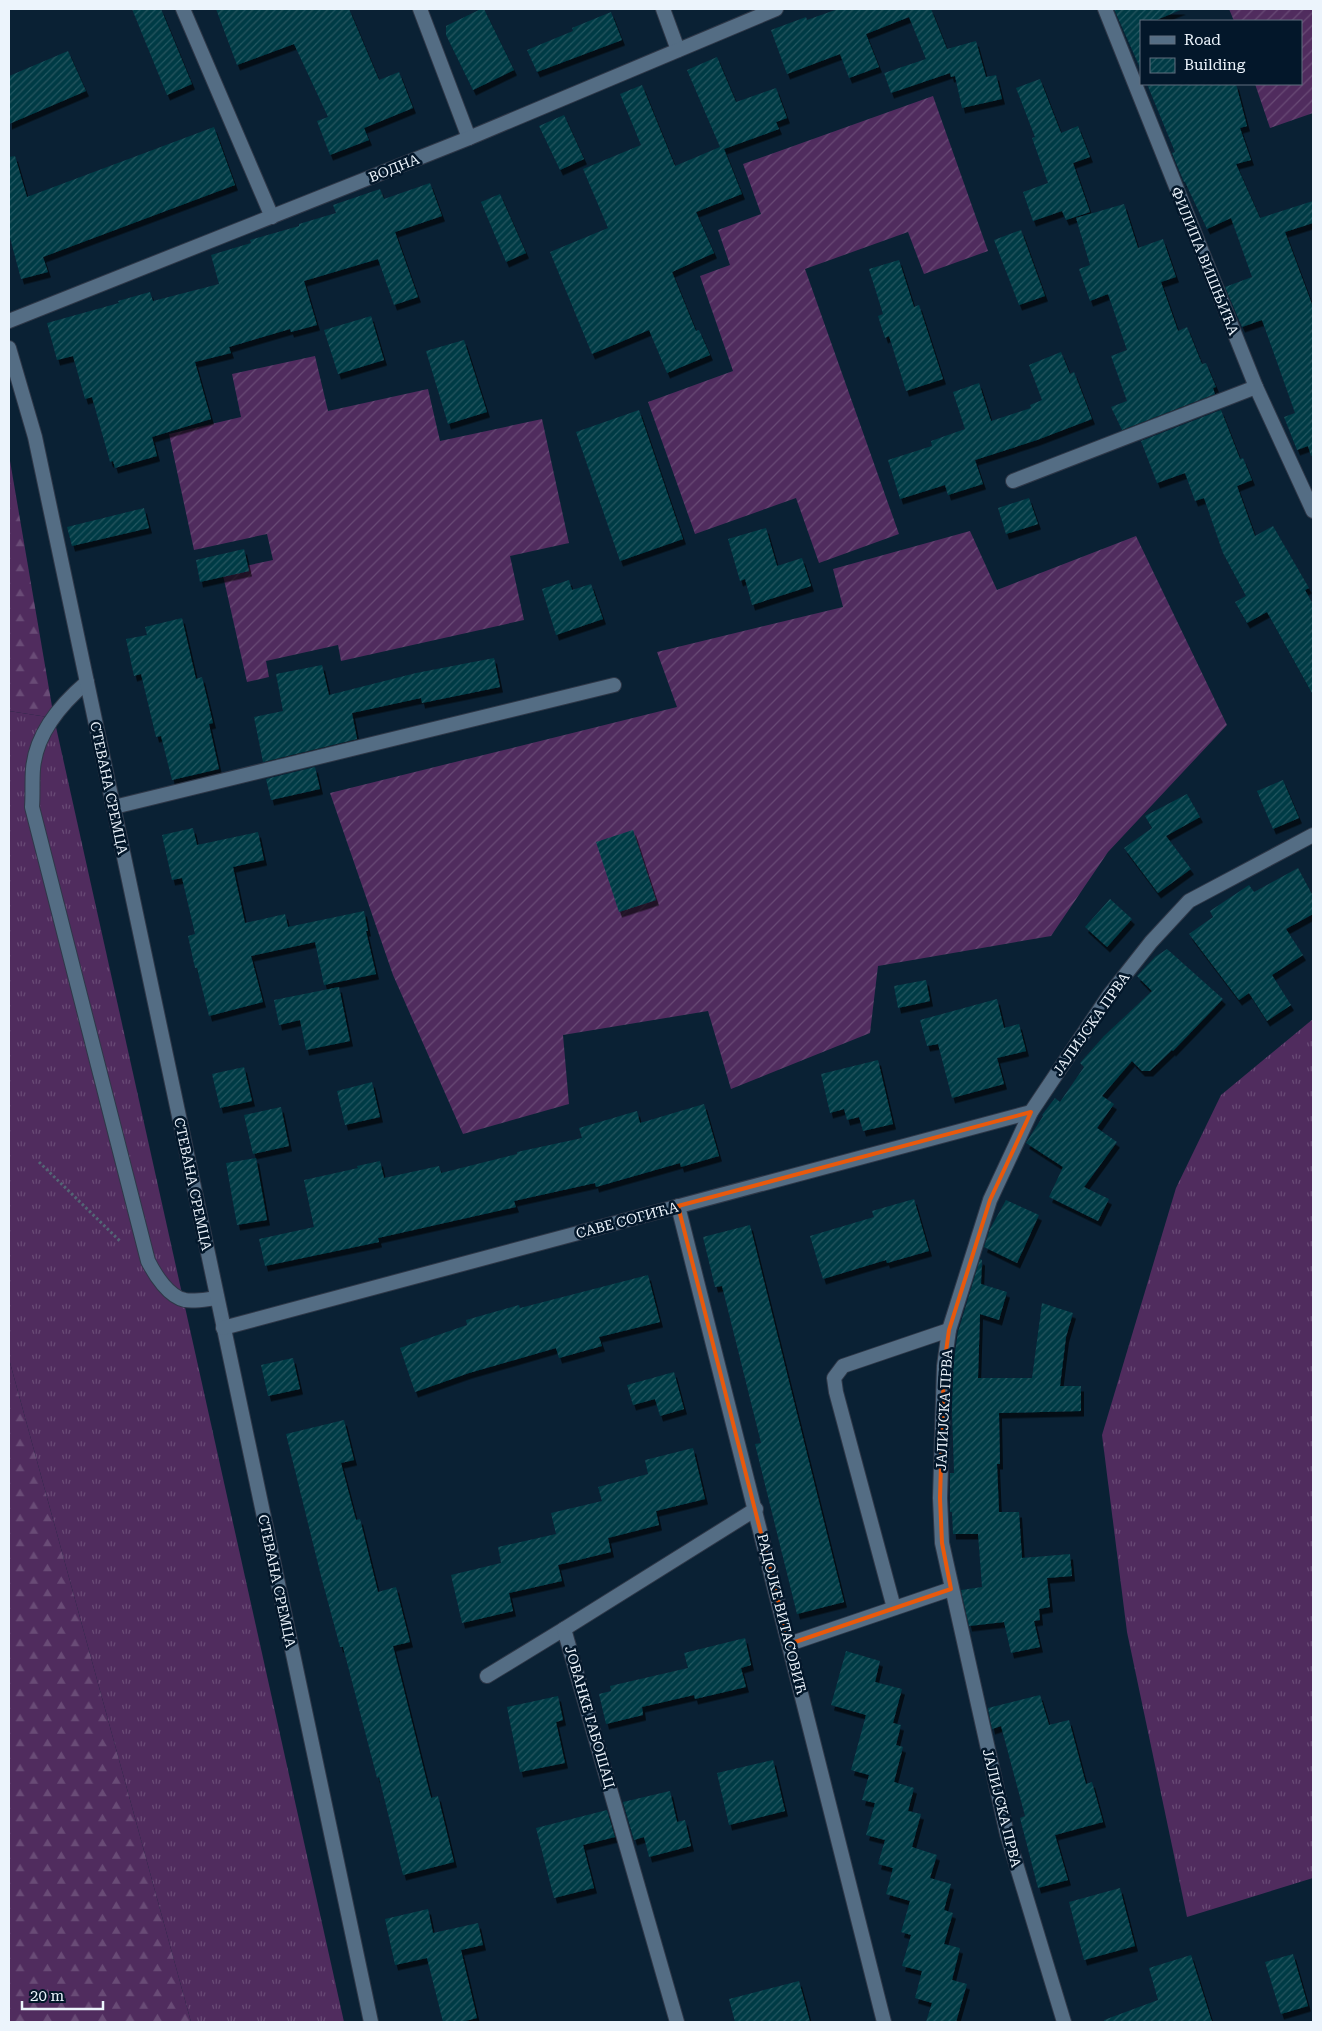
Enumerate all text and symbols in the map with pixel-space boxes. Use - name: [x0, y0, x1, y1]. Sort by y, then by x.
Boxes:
- legend: [1140, 20, 1302, 85]
- text: Road: [1184, 31, 1221, 49]
- text: Building: [1184, 56, 1246, 74]
- street label: ВОДНА: [366, 151, 422, 185]
- street label: ФИЛИПА ВИШЊИЋА: [1168, 185, 1242, 338]
- street label: СТЕВАНА СРЕМЦА: [87, 720, 131, 856]
- street label: ЈАЛИЈСКА ПРВА: [1050, 969, 1133, 1078]
- street label: СТЕВАНА СРЕМЦА: [171, 1116, 215, 1252]
- street label: САВЕ СОГИЋА: [574, 1199, 680, 1241]
- street label: ЈАЛИЈСКА ПРВА: [933, 1349, 955, 1471]
- street label: СТЕВАНА СРЕМЦА: [255, 1513, 299, 1649]
- street label: РАДОЈКЕ ВИТАСОВИЋ: [754, 1532, 810, 1696]
- street label: ЈОВАНКЕ ГАБОШАЦ: [562, 1644, 618, 1791]
- street label: ЈАЛИЈСКА ПРВА: [980, 1747, 1025, 1869]
- scale bar: [22, 1978, 104, 2010]
- text: 20 m: [30, 1987, 65, 2005]

